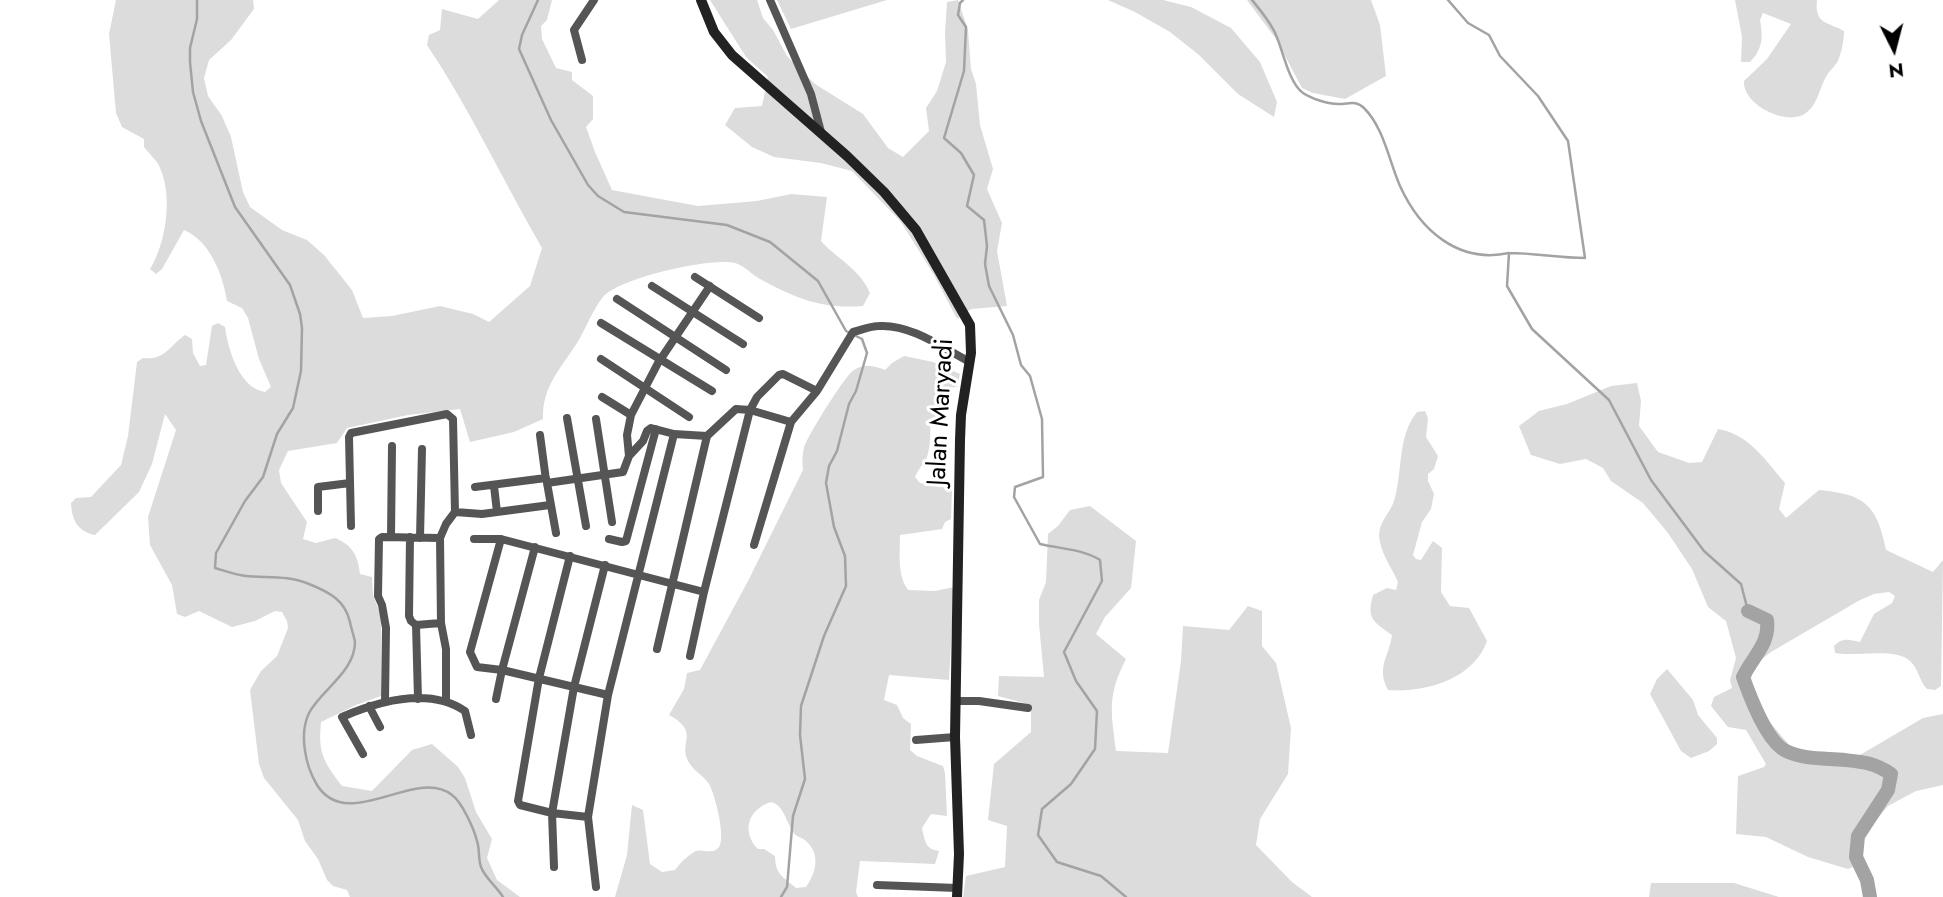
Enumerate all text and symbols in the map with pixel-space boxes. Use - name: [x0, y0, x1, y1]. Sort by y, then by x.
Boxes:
- north arrow: [1859, 14, 1929, 84]
- text: N: [1887, 56, 1905, 85]
- street label: Jalan Maryadi: [923, 338, 961, 486]

